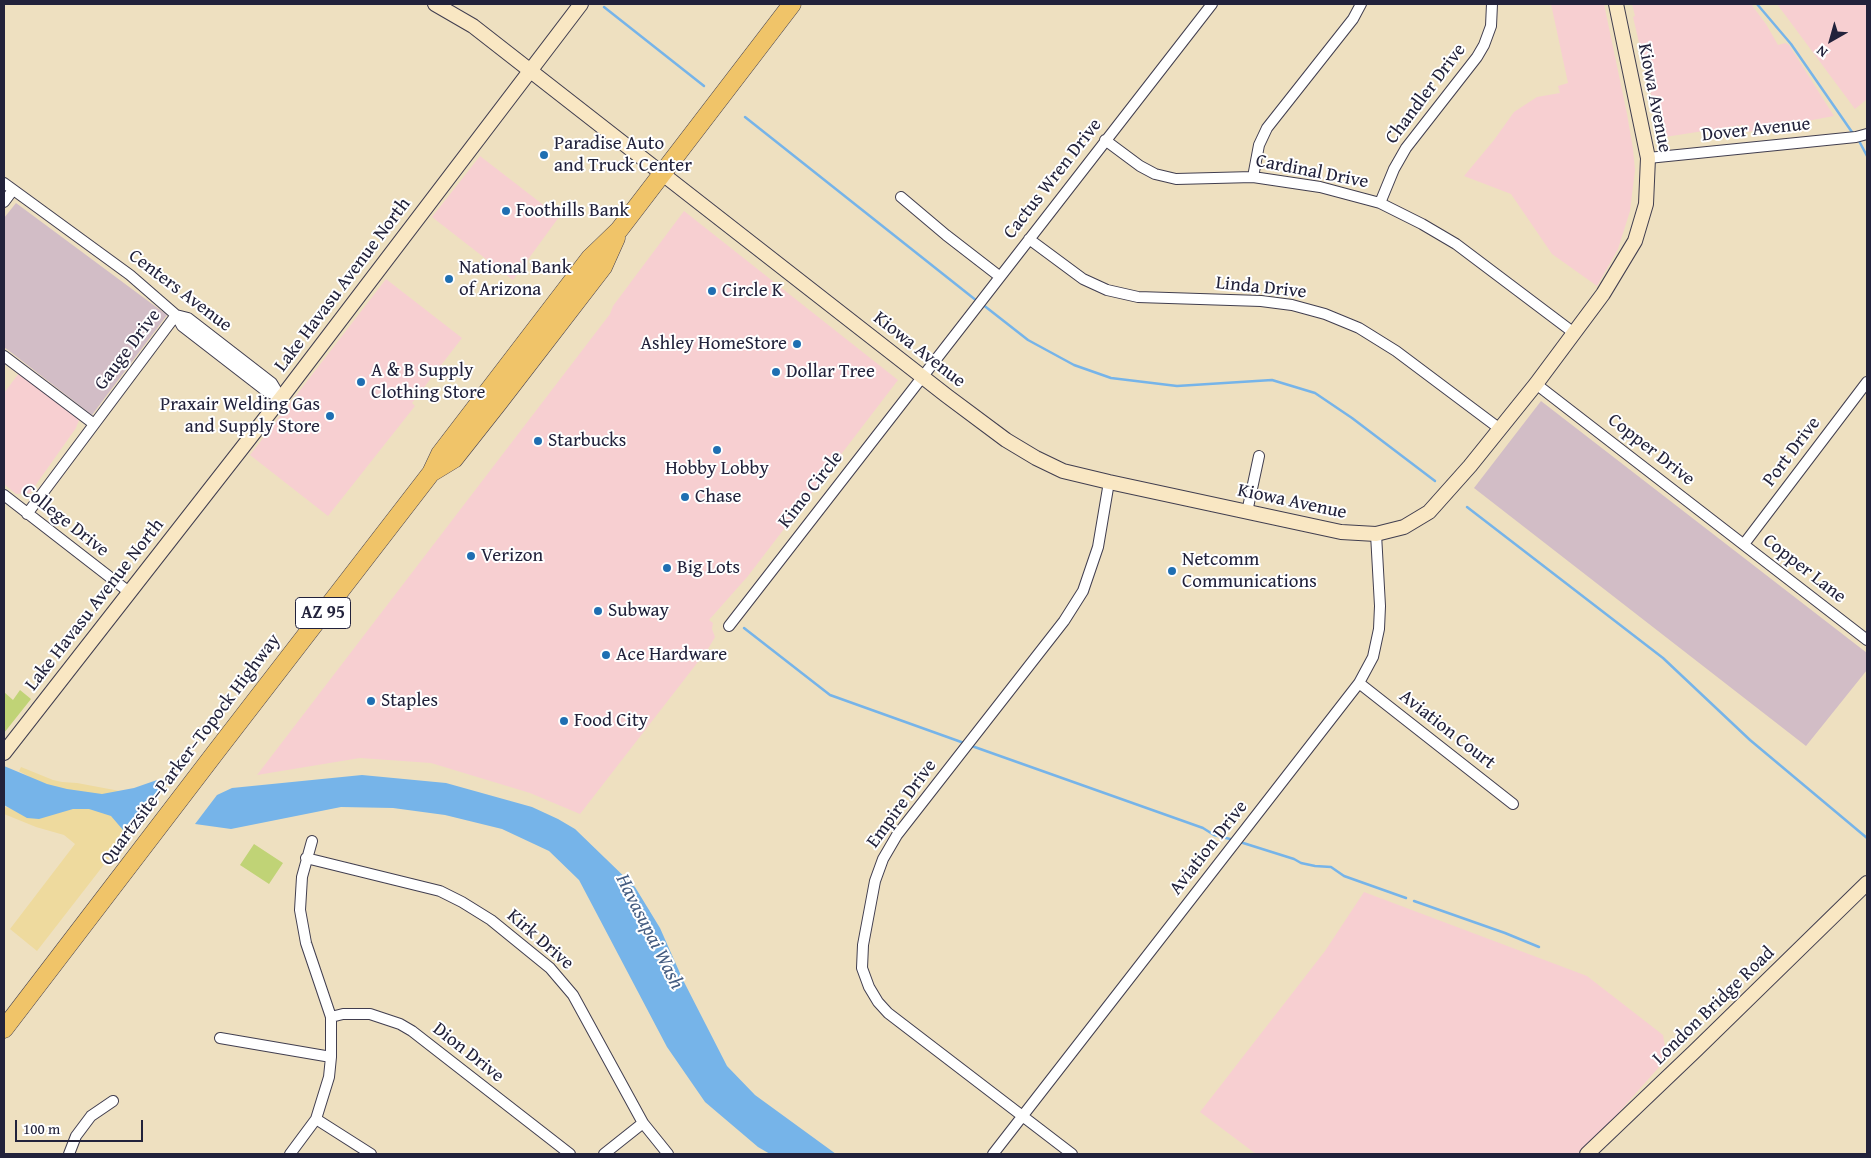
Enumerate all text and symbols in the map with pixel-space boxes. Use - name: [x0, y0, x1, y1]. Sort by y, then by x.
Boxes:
- north arrow: [1806, 15, 1856, 65]
- street label: Chandler Drive: [1381, 39, 1471, 149]
- street label: Kiowa Avenue: [1632, 41, 1676, 155]
- text: N: [1812, 41, 1832, 63]
- street label: Dover Avenue: [1701, 113, 1811, 147]
- street label: Cactus Wren Drive: [999, 114, 1107, 244]
- place label: Paradise Auto and Truck Center: [554, 133, 692, 177]
- marker: Paradise Auto and Truck Center: [538, 149, 550, 161]
- street label: Cardinal Drive: [1254, 150, 1370, 194]
- street label: Lake Havasu Avenue North: [270, 194, 416, 376]
- place label: Foothills Bank: [516, 200, 629, 222]
- marker: Foothills Bank: [500, 205, 512, 217]
- street label: Centers Avenue: [124, 245, 236, 337]
- place label: National Bank of Arizona: [459, 257, 571, 301]
- street label: Linda Drive: [1214, 272, 1308, 304]
- marker: National Bank of Arizona: [443, 273, 455, 285]
- place label: Circle K: [722, 280, 783, 302]
- marker: Circle K: [706, 285, 718, 297]
- street label: Gauge Drive: [90, 305, 166, 395]
- street label: Kiowa Avenue: [868, 307, 970, 393]
- place label: Ashley HomeStore: [640, 333, 787, 355]
- marker: Ashley HomeStore: [791, 338, 803, 350]
- place label: A & B Supply Clothing Store: [371, 360, 486, 404]
- place label: Dollar Tree: [786, 361, 875, 383]
- marker: Dollar Tree: [770, 366, 782, 378]
- marker: A & B Supply Clothing Store: [355, 376, 367, 388]
- place label: Praxair Welding Gas and Supply Store: [160, 394, 320, 438]
- street label: Copper Drive: [1603, 409, 1699, 491]
- marker: Praxair Welding Gas and Supply Store: [324, 410, 336, 422]
- street label: Port Drive: [1758, 413, 1826, 491]
- place label: Starbucks: [548, 430, 626, 452]
- marker: Starbucks: [532, 435, 544, 447]
- marker: Hobby Lobby: [711, 444, 723, 456]
- street label: Kimo Circle: [774, 447, 848, 533]
- place label: Hobby Lobby: [665, 458, 769, 480]
- street label: Kiowa Avenue: [1235, 479, 1349, 525]
- street label: College Drive: [17, 480, 113, 562]
- place label: Chase: [695, 486, 741, 508]
- marker: Chase: [679, 491, 691, 503]
- street label: Lake Havasu Avenue North: [21, 515, 169, 695]
- street label: Copper Lane: [1758, 529, 1850, 609]
- place label: Verizon: [481, 545, 543, 567]
- place label: Netcomm Communications: [1182, 549, 1317, 593]
- marker: Verizon: [465, 550, 477, 562]
- place label: Big Lots: [677, 557, 740, 579]
- marker: Big Lots: [661, 562, 673, 574]
- marker: Netcomm Communications: [1166, 565, 1178, 577]
- road number: AZ 95: [296, 598, 350, 628]
- place label: Subway: [608, 600, 669, 622]
- marker: Subway: [592, 605, 604, 617]
- street label: Quartzsite–Parker–Topock Highway: [96, 630, 286, 870]
- place label: Ace Hardware: [616, 644, 727, 666]
- marker: Ace Hardware: [600, 649, 612, 661]
- street label: Aviation Court: [1394, 685, 1500, 775]
- place label: Staples: [381, 690, 438, 712]
- marker: Staples: [365, 695, 377, 707]
- place label: Food City: [574, 710, 648, 732]
- marker: Food City: [558, 715, 570, 727]
- street label: Empire Drive: [862, 755, 942, 853]
- street label: Aviation Drive: [1165, 796, 1253, 900]
- water label: Havasupai Wash: [610, 870, 688, 994]
- street label: Kirk Drive: [502, 905, 578, 975]
- street label: London Bridge Road: [1648, 942, 1780, 1070]
- street label: Dion Drive: [428, 1018, 508, 1088]
- scale bar: [18, 1110, 145, 1142]
- text: 100 m: [23, 1118, 60, 1139]

